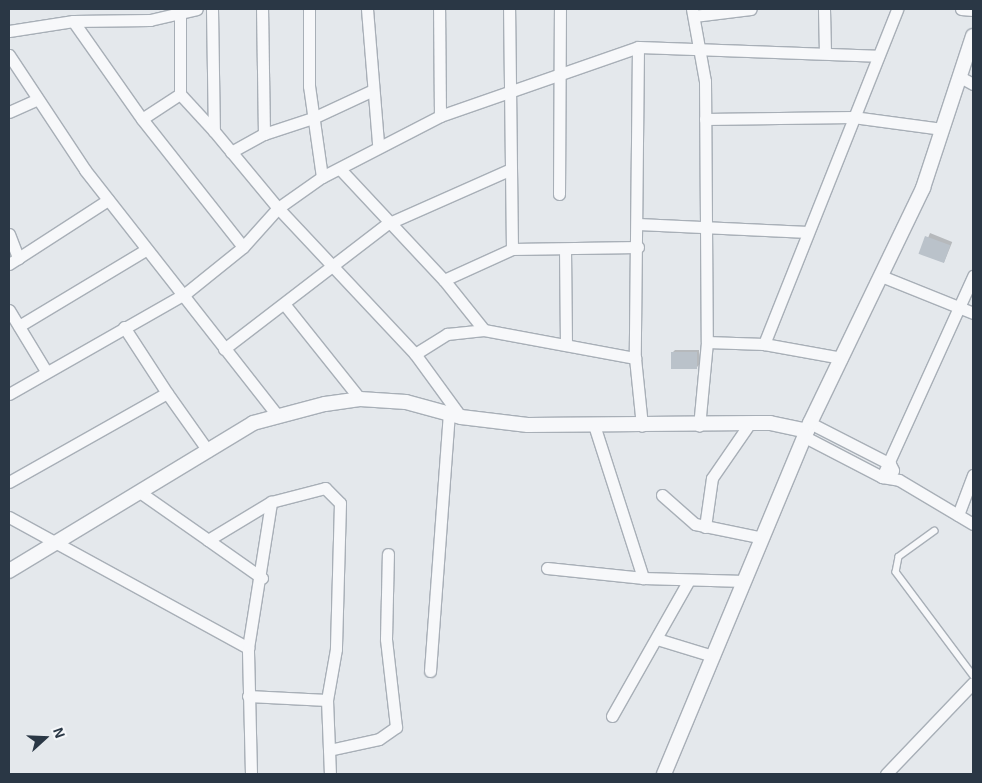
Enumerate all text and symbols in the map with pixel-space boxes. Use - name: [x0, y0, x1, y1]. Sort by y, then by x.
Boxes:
- north arrow: [20, 713, 70, 763]
- text: N: [50, 725, 69, 740]

